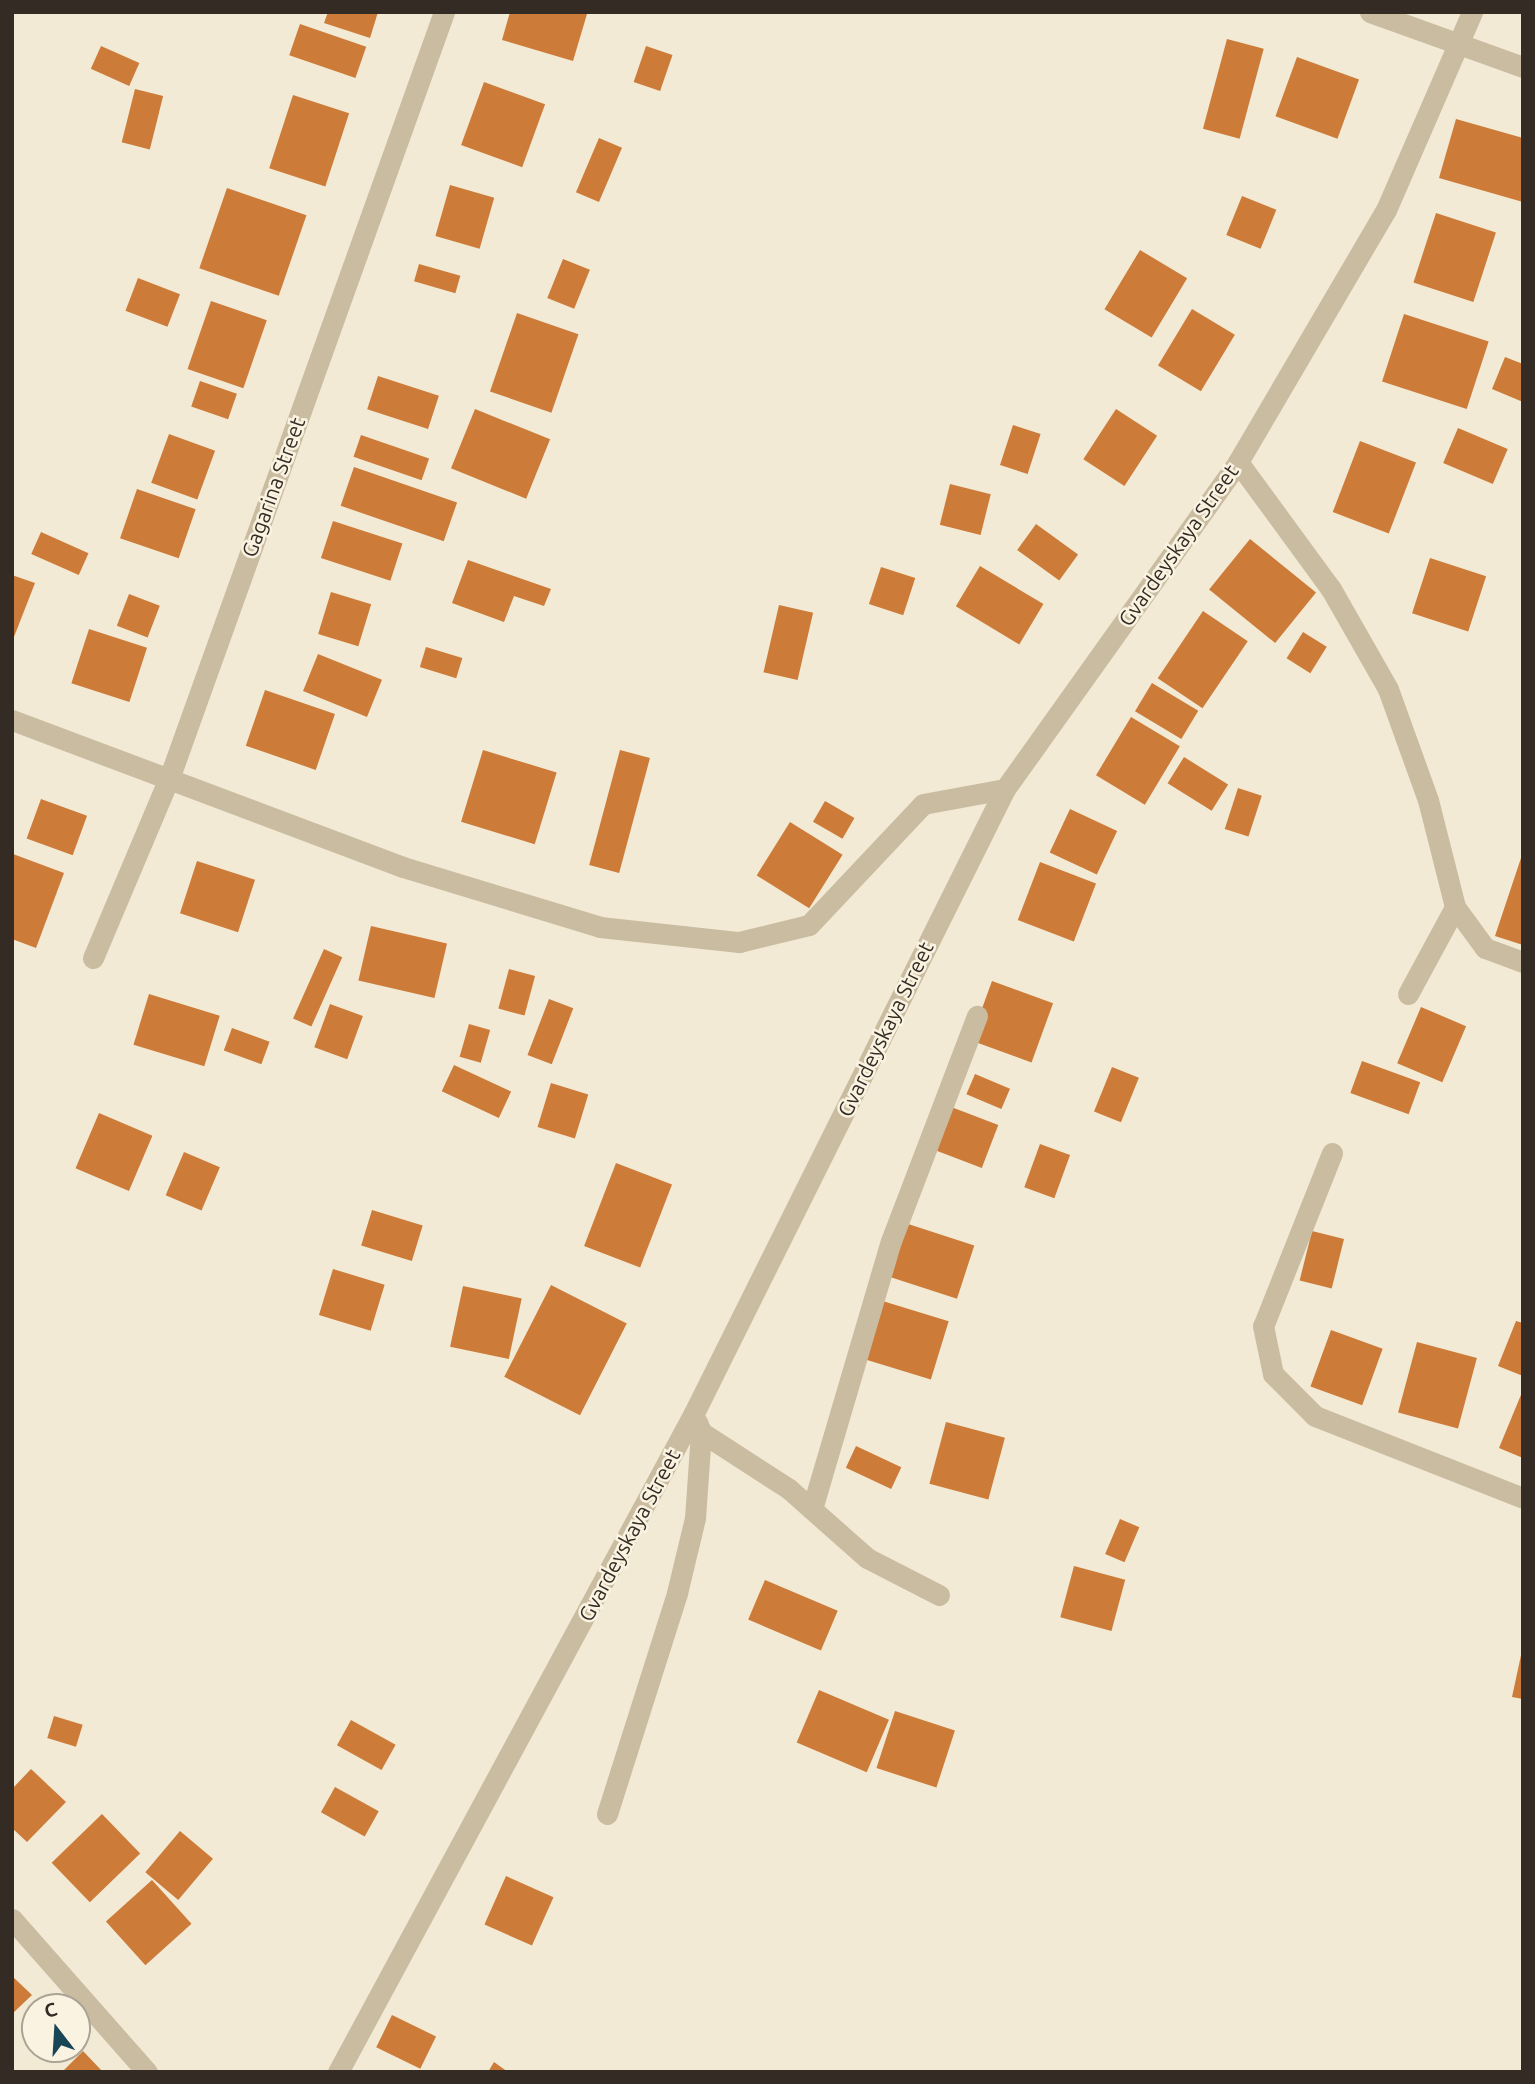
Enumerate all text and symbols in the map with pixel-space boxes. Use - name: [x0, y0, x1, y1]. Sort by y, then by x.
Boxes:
- street label: Gagarina Street: [236, 414, 310, 560]
- street label: Gvardeyskaya Street: [1113, 459, 1243, 631]
- street label: Gvardeyskaya Street: [832, 937, 938, 1121]
- street label: Gvardeyskaya Street: [573, 1445, 685, 1625]
- north arrow: [21, 1993, 91, 2063]
- text: С: [41, 1998, 59, 2022]

